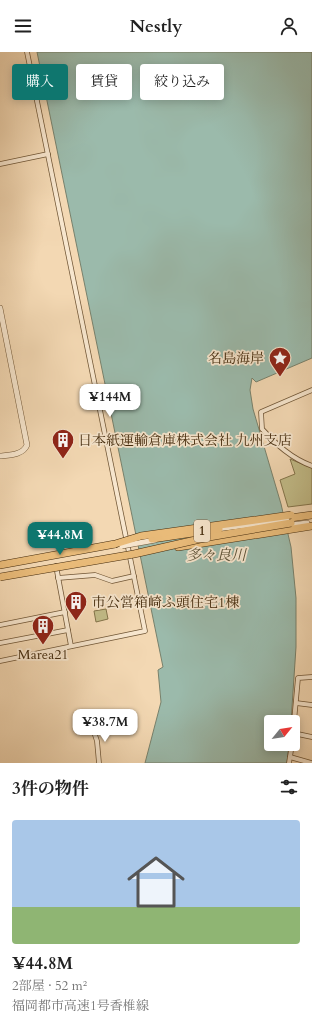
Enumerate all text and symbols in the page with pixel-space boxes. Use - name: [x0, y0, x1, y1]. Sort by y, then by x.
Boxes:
- text: Nestly: [129, 14, 183, 39]
- icon: menu: [12, 15, 34, 37]
- icon: person: [278, 15, 300, 37]
- chip: 購入: [12, 64, 68, 100]
- chip: 賃貸: [76, 64, 132, 100]
- chip: 絞り込み: [140, 64, 224, 100]
- place icon: 名島海岸: [267, 345, 293, 378]
- place label: 名島海岸: [208, 349, 264, 368]
- pin: ¥144M: [82, 384, 138, 418]
- text: ¥144M: [89, 388, 131, 406]
- building icon: 日本紙運輸倉庫株式会社 九州支店: [50, 427, 76, 460]
- place label: 日本紙運輸倉庫株式会社 九州支店: [78, 431, 292, 450]
- road number: 1: [194, 520, 210, 542]
- pin: ¥44.8M: [27, 522, 93, 556]
- text: ¥44.8M: [37, 526, 83, 544]
- water label: 多々良川: [186, 545, 248, 565]
- building icon: 市公営箱崎ふ頭住宅1棟: [63, 589, 89, 622]
- place label: 市公営箱崎ふ頭住宅1棟: [92, 593, 239, 612]
- building icon: Marea21: [30, 613, 56, 646]
- place label: Marea21: [17, 645, 69, 664]
- pin: ¥38.7M: [72, 709, 138, 743]
- text: ¥38.7M: [82, 713, 128, 731]
- north arrow: [264, 715, 300, 751]
- map controls: [264, 715, 300, 751]
- icon: filters: [278, 776, 300, 798]
- text: 3件の物件: [12, 777, 89, 800]
- icon: home: [120, 846, 192, 918]
- text: ¥44.8M: [12, 952, 73, 975]
- text: 2部屋 · 52 m²: [12, 977, 87, 995]
- text: 福岡都市高速1号香椎線: [12, 997, 149, 1015]

